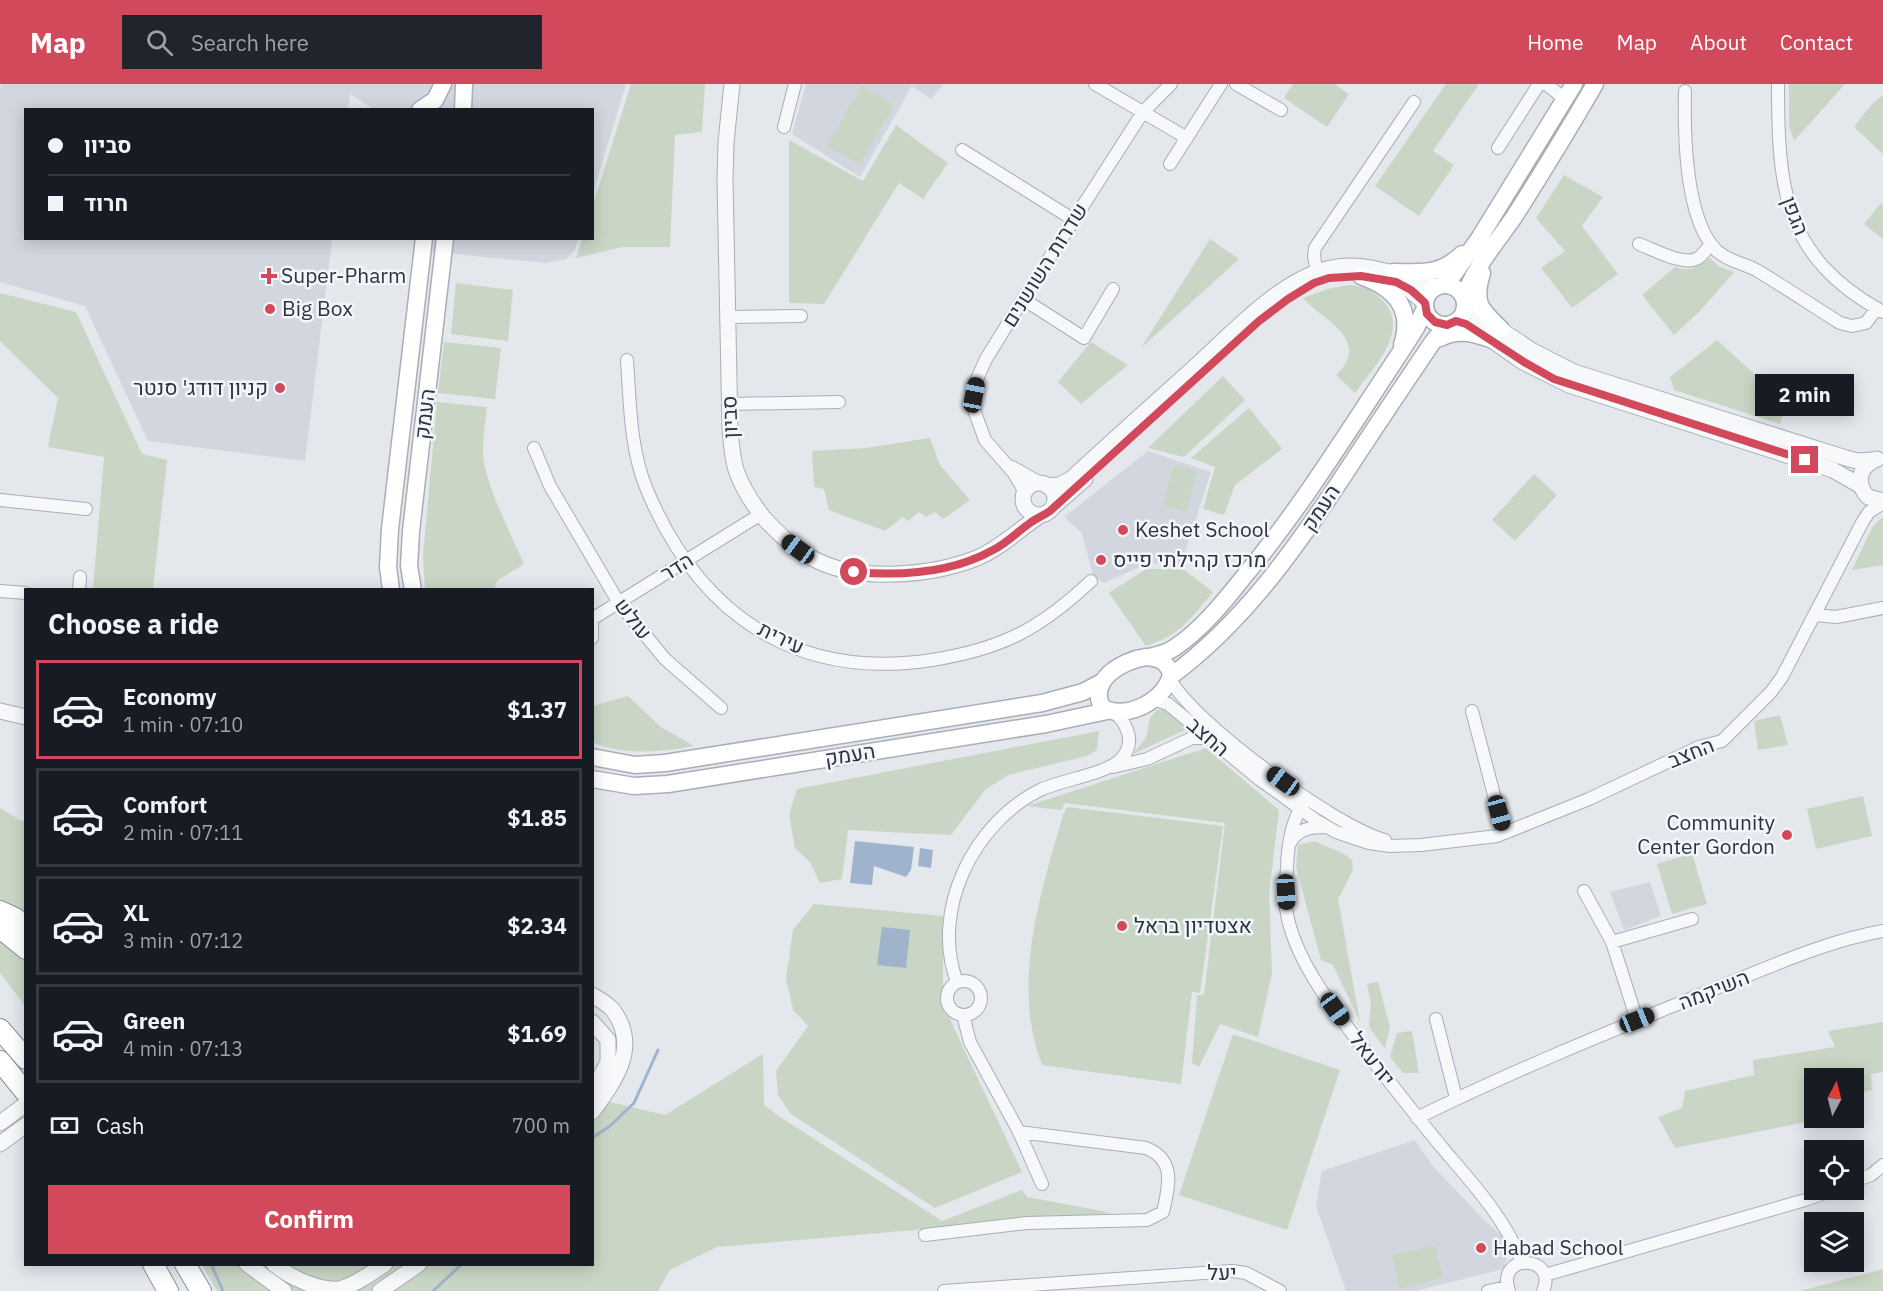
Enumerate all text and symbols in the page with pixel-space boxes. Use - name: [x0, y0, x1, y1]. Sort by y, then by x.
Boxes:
- search box: [122, 15, 542, 69]
- text: Map: [30, 24, 86, 61]
- icon: search: [143, 26, 176, 59]
- text: Search here: [191, 28, 309, 57]
- text: Home: [1527, 28, 1584, 56]
- text: Map: [1617, 28, 1657, 56]
- text: About: [1690, 28, 1747, 56]
- text: Contact: [1780, 28, 1853, 56]
- text: סביון: [84, 130, 132, 159]
- text: חרוד: [84, 188, 128, 217]
- street label: הגפן: [1776, 192, 1816, 239]
- street label: שדרות השושנים: [995, 197, 1093, 332]
- place label: Super-Pharm: [281, 261, 406, 289]
- marker: Super-Pharm: [262, 269, 276, 283]
- place label: Big Box: [282, 294, 353, 322]
- marker: Big Box: [263, 302, 277, 316]
- place label: קניון דודג' סנטר: [133, 373, 268, 401]
- callout: 2 min: [1756, 373, 1854, 415]
- car: [962, 376, 986, 414]
- marker: קניון דודג' סנטר: [273, 381, 287, 395]
- text: 2 min: [1778, 381, 1831, 408]
- street label: העמק: [407, 387, 441, 441]
- street label: סביון: [714, 395, 744, 439]
- route end: [1791, 446, 1818, 473]
- street label: העמק: [1294, 479, 1346, 536]
- place label: Keshet School: [1135, 515, 1270, 543]
- marker: Keshet School: [1116, 523, 1130, 537]
- car: [778, 531, 818, 567]
- street label: הדר: [655, 545, 698, 587]
- place label: מרכז קהילתי פייס: [1113, 545, 1266, 573]
- marker: מרכז קהילתי פייס: [1094, 553, 1108, 567]
- route start: [840, 558, 867, 585]
- street label: עולש: [609, 592, 659, 645]
- text: Choose a ride: [48, 606, 219, 641]
- street label: עירית: [754, 614, 809, 660]
- text: Economy: [123, 682, 217, 711]
- icon: car: [51, 683, 105, 737]
- text: $1.37: [507, 695, 567, 724]
- street label: החצב: [1181, 710, 1236, 762]
- text: 1 min · 07:10: [123, 711, 243, 738]
- street label: החצב: [1663, 730, 1718, 774]
- street label: העמק: [823, 736, 877, 772]
- car: [1263, 763, 1303, 799]
- text: Comfort: [123, 790, 207, 819]
- icon: car: [51, 791, 105, 845]
- car: [1486, 793, 1512, 833]
- text: $1.85: [507, 803, 567, 832]
- place label: Community Center Gordon: [1637, 808, 1776, 860]
- text: 2 min · 07:11: [123, 819, 243, 846]
- marker: Community Center Gordon: [1780, 828, 1794, 842]
- car: [1276, 874, 1296, 910]
- text: XL: [123, 898, 149, 927]
- icon: car: [51, 899, 105, 953]
- text: $2.34: [507, 911, 567, 940]
- place label: אצטדיון בראל: [1134, 911, 1252, 939]
- marker: אצטדיון בראל: [1115, 919, 1129, 933]
- text: 3 min · 07:12: [123, 927, 243, 954]
- street label: השיקמה: [1674, 962, 1753, 1016]
- car: [1317, 989, 1353, 1029]
- car: [1617, 1005, 1657, 1035]
- text: Green: [123, 1006, 185, 1035]
- icon: car: [51, 1007, 105, 1061]
- text: $1.69: [507, 1019, 567, 1048]
- street label: יזרעאל: [1343, 1026, 1402, 1091]
- text: 4 min · 07:13: [123, 1035, 243, 1062]
- north arrow: [1804, 1068, 1864, 1128]
- map controls: [1804, 1068, 1864, 1272]
- icon: cash: [48, 1109, 81, 1142]
- text: Cash: [96, 1111, 145, 1140]
- text: 700 m: [512, 1112, 570, 1139]
- button: locate: [1804, 1140, 1864, 1200]
- button: Confirm: [48, 1185, 570, 1254]
- button: layers: [1804, 1212, 1864, 1272]
- place label: Habad School: [1493, 1233, 1624, 1261]
- marker: Habad School: [1474, 1241, 1488, 1255]
- street label: יעל: [1207, 1258, 1237, 1286]

